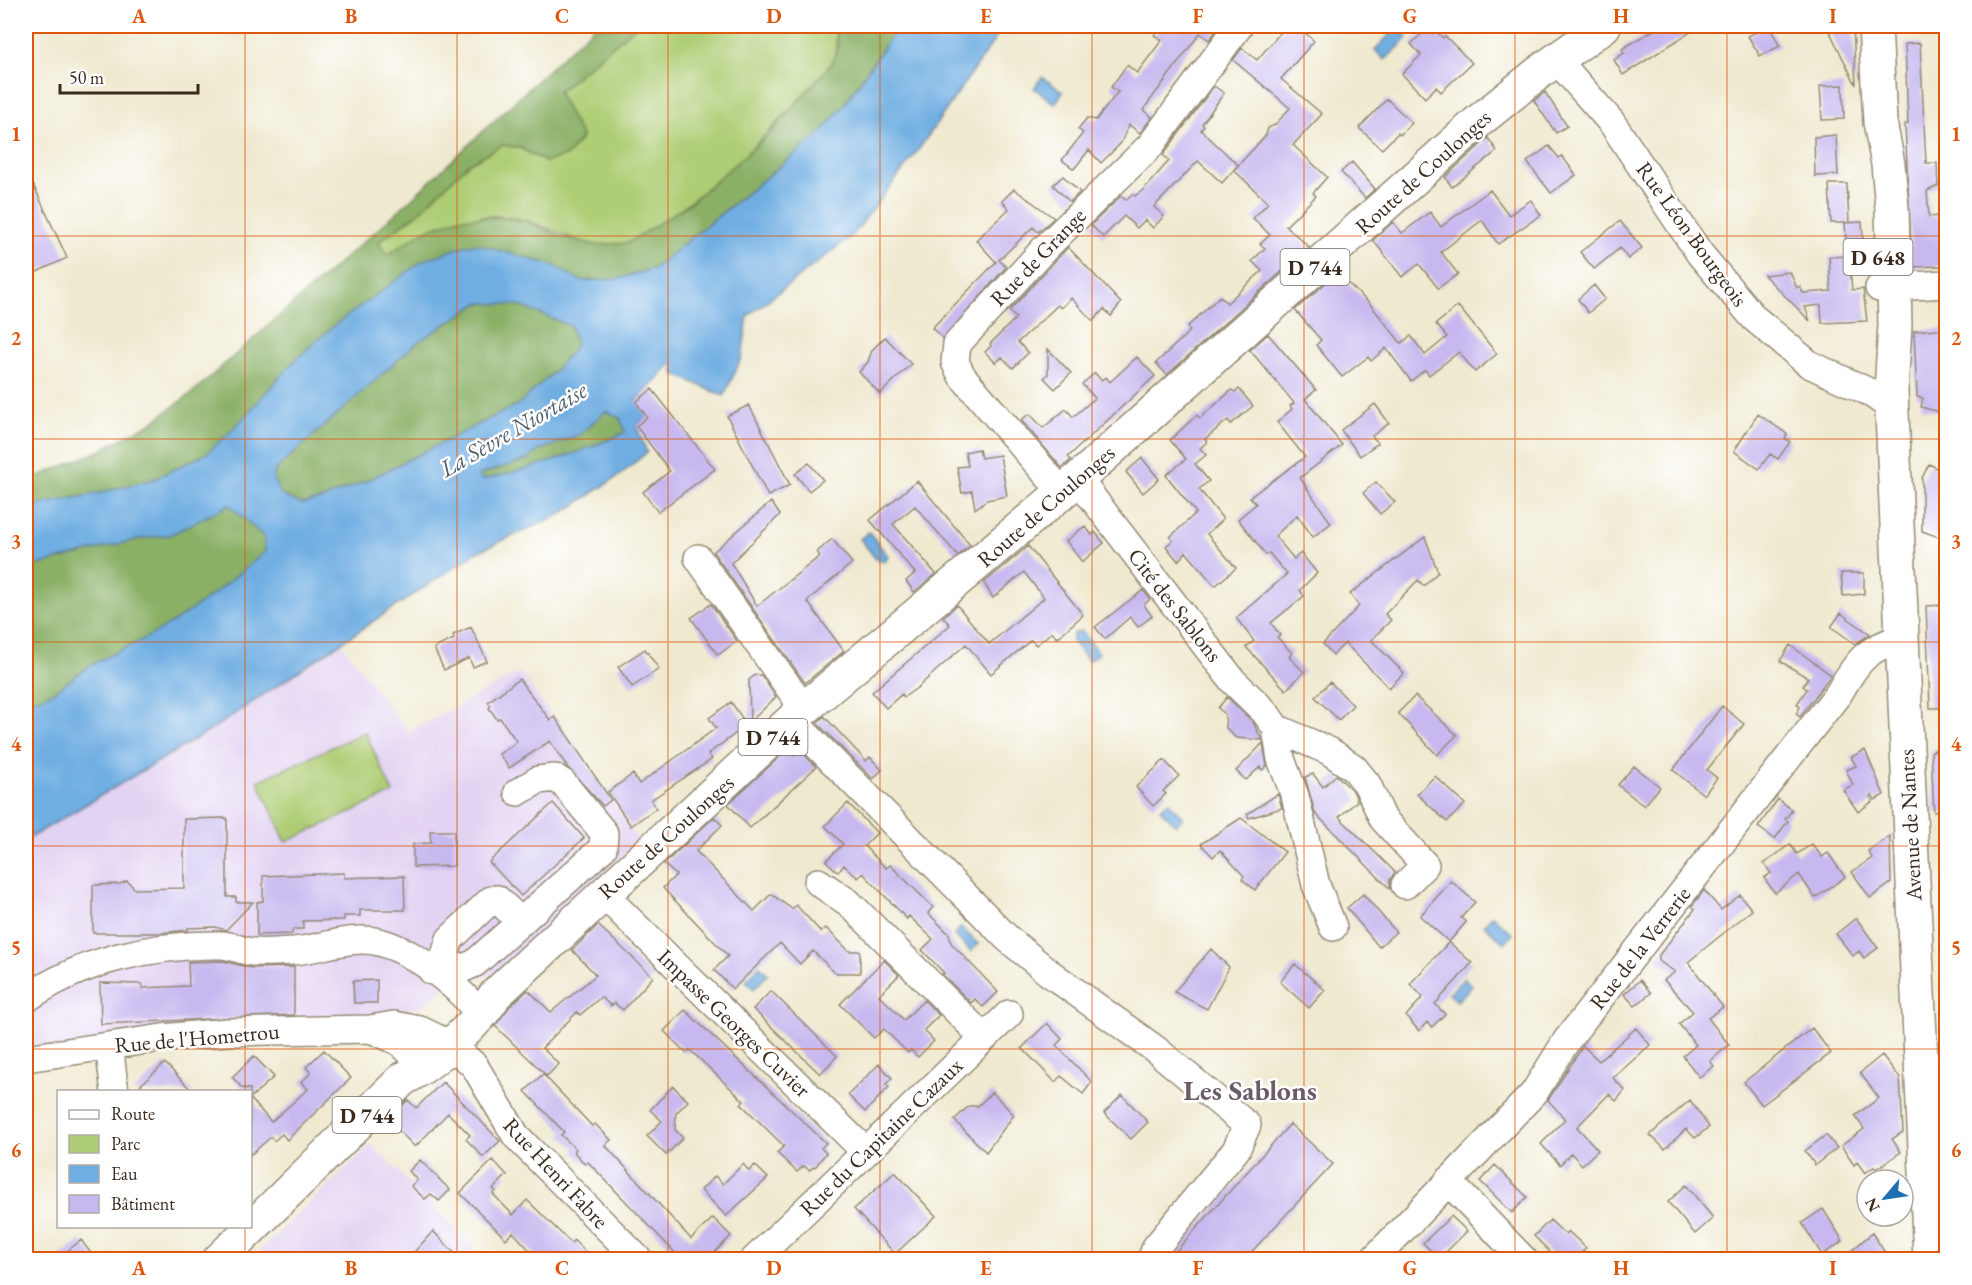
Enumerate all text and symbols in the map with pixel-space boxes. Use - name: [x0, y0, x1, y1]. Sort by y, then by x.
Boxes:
- text: A: [131, 3, 147, 29]
- text: B: [345, 3, 357, 29]
- text: C: [555, 3, 569, 29]
- text: D: [766, 3, 782, 29]
- text: E: [980, 3, 992, 29]
- text: F: [1193, 3, 1204, 29]
- text: G: [1403, 3, 1417, 29]
- text: H: [1613, 3, 1629, 29]
- text: I: [1829, 3, 1837, 29]
- scale bar: [60, 57, 198, 95]
- text: 50 m: [69, 66, 104, 89]
- street label: Route de Coulonges: [1349, 103, 1497, 241]
- text: 1: [11, 121, 21, 147]
- text: 1: [1951, 121, 1961, 147]
- street label: Rue Léon Bourgeois: [1630, 156, 1754, 312]
- street label: Rue de Grange: [984, 201, 1093, 313]
- road number: D 648: [1844, 239, 1912, 275]
- road number: D 744: [1280, 249, 1350, 285]
- text: 2: [11, 325, 22, 351]
- text: 2: [1951, 325, 1962, 351]
- water label: La Sèvre Niortaise: [433, 374, 593, 484]
- street label: Route de Coulonges: [971, 438, 1121, 574]
- text: 3: [11, 528, 21, 554]
- text: 3: [1951, 528, 1961, 554]
- street label: Cité des Sablons: [1121, 542, 1229, 668]
- road number: D 744: [738, 719, 808, 755]
- text: 4: [11, 731, 22, 757]
- text: 4: [1951, 731, 1962, 757]
- street label: Avenue de Nantes: [1892, 748, 1929, 903]
- street label: Route de Coulonges: [592, 768, 740, 906]
- street label: Rue de la Verrerie: [1583, 880, 1697, 1015]
- text: 5: [11, 934, 21, 960]
- text: 5: [1951, 934, 1961, 960]
- street label: Impasse Georges Cuvier: [651, 942, 817, 1104]
- street label: Rue de l'Hometrou: [113, 1016, 281, 1060]
- street label: Rue du Capitaine Cazaux: [793, 1051, 969, 1223]
- district label: Les Sablons: [1183, 1072, 1317, 1108]
- legend: [57, 1090, 252, 1228]
- road number: D 744: [332, 1097, 401, 1133]
- text: Route: [111, 1102, 155, 1125]
- street label: Rue Henri Fabre: [497, 1111, 615, 1235]
- text: Parc: [111, 1132, 141, 1155]
- text: 6: [11, 1137, 22, 1163]
- text: 6: [1951, 1137, 1962, 1163]
- text: Eau: [111, 1162, 138, 1185]
- north arrow: [1855, 1168, 1915, 1228]
- text: Bâtiment: [111, 1192, 175, 1215]
- text: N: [1860, 1194, 1885, 1216]
- text: A: [131, 1255, 147, 1281]
- text: B: [345, 1255, 357, 1281]
- text: C: [555, 1255, 569, 1281]
- text: D: [766, 1255, 782, 1281]
- text: E: [980, 1255, 992, 1281]
- text: F: [1193, 1255, 1204, 1281]
- text: G: [1403, 1255, 1417, 1281]
- text: H: [1613, 1255, 1629, 1281]
- text: I: [1829, 1255, 1837, 1281]

